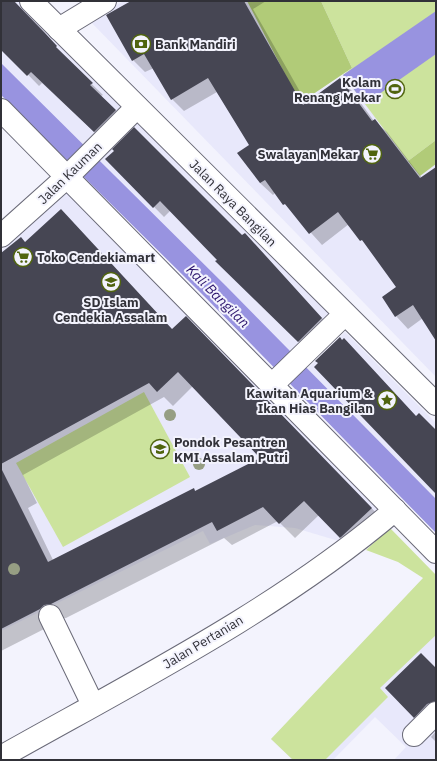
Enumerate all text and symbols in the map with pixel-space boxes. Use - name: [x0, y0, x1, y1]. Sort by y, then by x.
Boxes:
- bank icon: Bank Mandiri: [130, 33, 152, 55]
- place label: Bank Mandiri: [155, 36, 236, 53]
- place label: Kolam Renang Mekar: [294, 74, 381, 106]
- sports icon: Kolam Renang Mekar: [384, 78, 406, 100]
- street label: Jalan Kauman: [34, 138, 106, 208]
- supermarket icon: Swalayan Mekar: [361, 143, 383, 165]
- place label: Swalayan Mekar: [257, 146, 358, 163]
- street label: Jalan Raya Bangilan: [186, 156, 280, 250]
- supermarket icon: Toko Cendekiamart: [12, 246, 34, 268]
- place label: Toko Cendekiamart: [37, 249, 155, 266]
- water label: Kali Bangilan: [183, 261, 254, 332]
- school or university icon: SD Islam Cendekia Assalam: [100, 271, 122, 293]
- place label: SD Islam Cendekia Assalam: [55, 294, 167, 326]
- place label: Kawitan Aquarium & Ikan Hias Bangilan: [246, 385, 374, 417]
- place icon: Kawitan Aquarium & Ikan Hias Bangilan: [376, 389, 398, 411]
- place label: Pondok Pesantren KMI Assalam Putri: [174, 434, 288, 466]
- school or university icon: Pondok Pesantren KMI Assalam Putri: [149, 438, 171, 460]
- street label: Jalan Pertanian: [160, 611, 246, 673]

